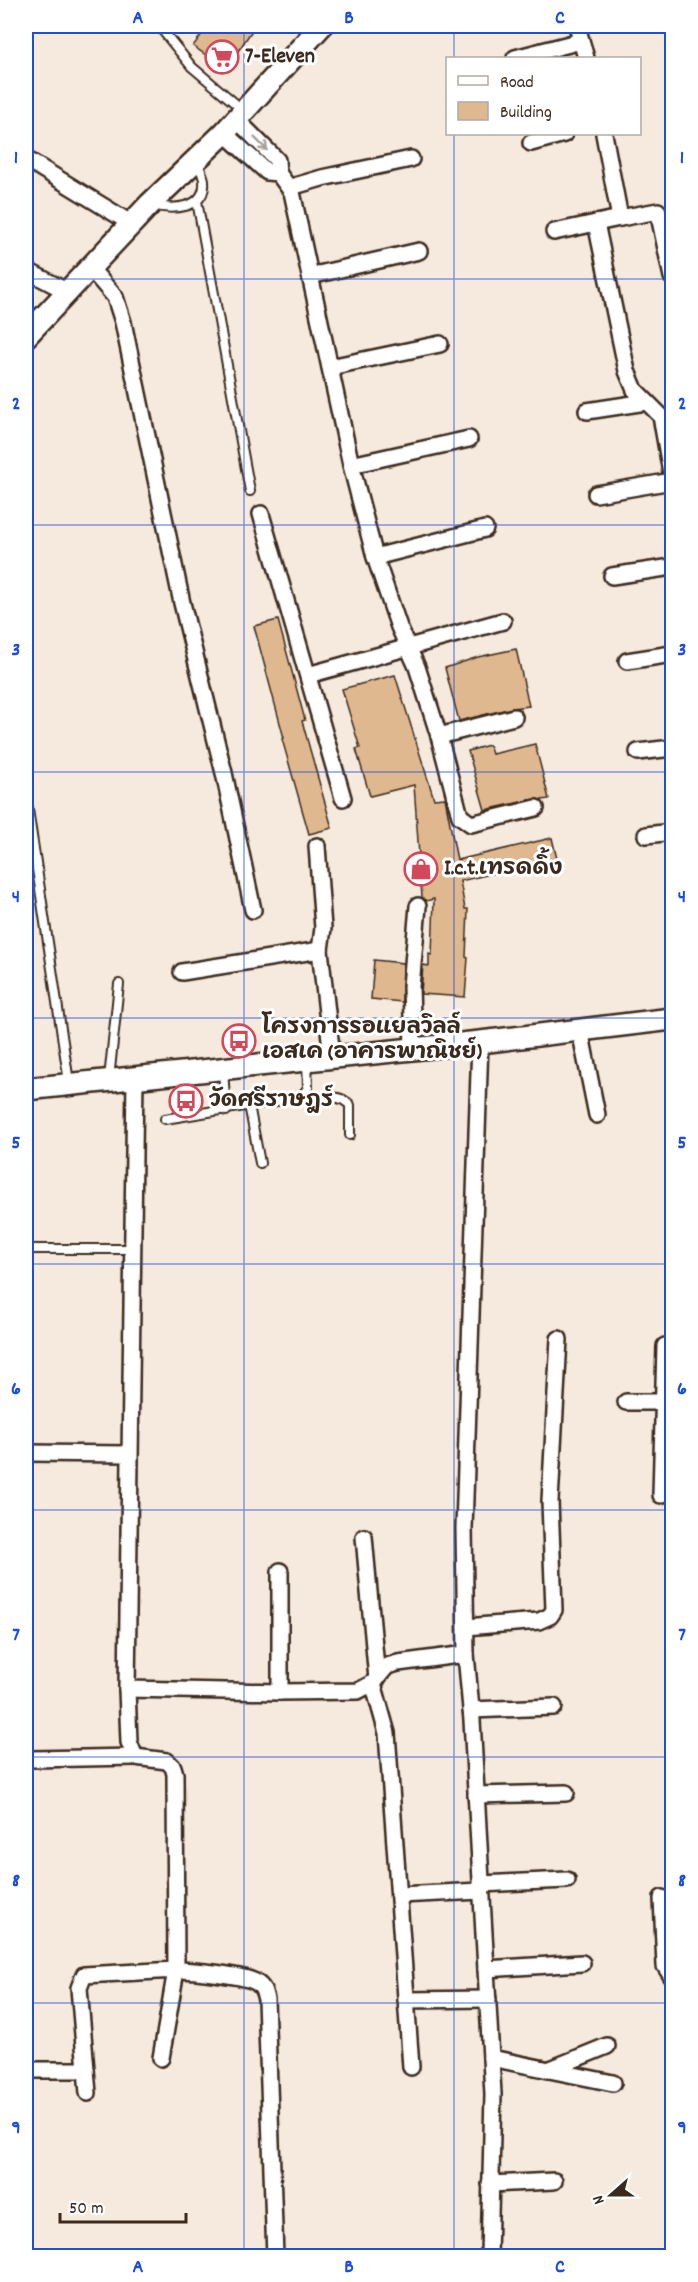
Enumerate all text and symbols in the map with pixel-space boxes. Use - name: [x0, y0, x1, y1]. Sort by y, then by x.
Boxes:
- text: A: [133, 5, 144, 33]
- text: B: [344, 5, 354, 33]
- text: C: [555, 5, 565, 33]
- supermarket icon: 7-Eleven: [204, 39, 240, 75]
- place label: 7-Eleven: [245, 42, 315, 73]
- legend: [446, 57, 641, 135]
- text: Road: [500, 71, 534, 96]
- text: Building: [500, 101, 552, 126]
- one-way arrow: [254, 137, 269, 152]
- text: 1: [14, 145, 18, 173]
- text: 1: [680, 145, 684, 173]
- text: 2: [12, 391, 20, 419]
- text: 2: [678, 391, 686, 419]
- text: 3: [12, 637, 20, 665]
- text: 3: [678, 637, 686, 665]
- place label: I.c.t.เทรดดิ้ง: [444, 847, 563, 885]
- shop icon: I.c.t.เทรดดิ้ง: [403, 851, 439, 887]
- text: 4: [12, 884, 20, 912]
- text: 4: [678, 884, 686, 912]
- place label: โครงการรอแยลวิลล์ เอสเค (อาคารพาณิชย์): [261, 1011, 483, 1069]
- bus stop icon: โครงการรอแยลวิลล์ เอสเค (อาคารพาณิชย์): [221, 1023, 257, 1059]
- bus stop icon: วัดศรีราษฎร์: [168, 1083, 204, 1119]
- place label: วัดศรีราษฎร์: [209, 1084, 334, 1117]
- text: 5: [11, 1130, 21, 1158]
- text: 5: [677, 1130, 687, 1158]
- text: 6: [11, 1376, 21, 1404]
- text: 6: [677, 1376, 687, 1404]
- text: 7: [12, 1622, 20, 1650]
- text: 7: [678, 1622, 686, 1650]
- text: 8: [12, 1868, 20, 1896]
- text: 8: [678, 1868, 686, 1896]
- text: 9: [11, 2115, 21, 2143]
- text: 9: [677, 2115, 687, 2143]
- north arrow: [581, 2165, 641, 2225]
- scale bar: [60, 2186, 186, 2224]
- text: N: [587, 2192, 611, 2207]
- text: 50 m: [69, 2197, 104, 2222]
- text: A: [133, 2254, 144, 2282]
- text: B: [344, 2254, 354, 2282]
- text: C: [555, 2254, 565, 2282]

